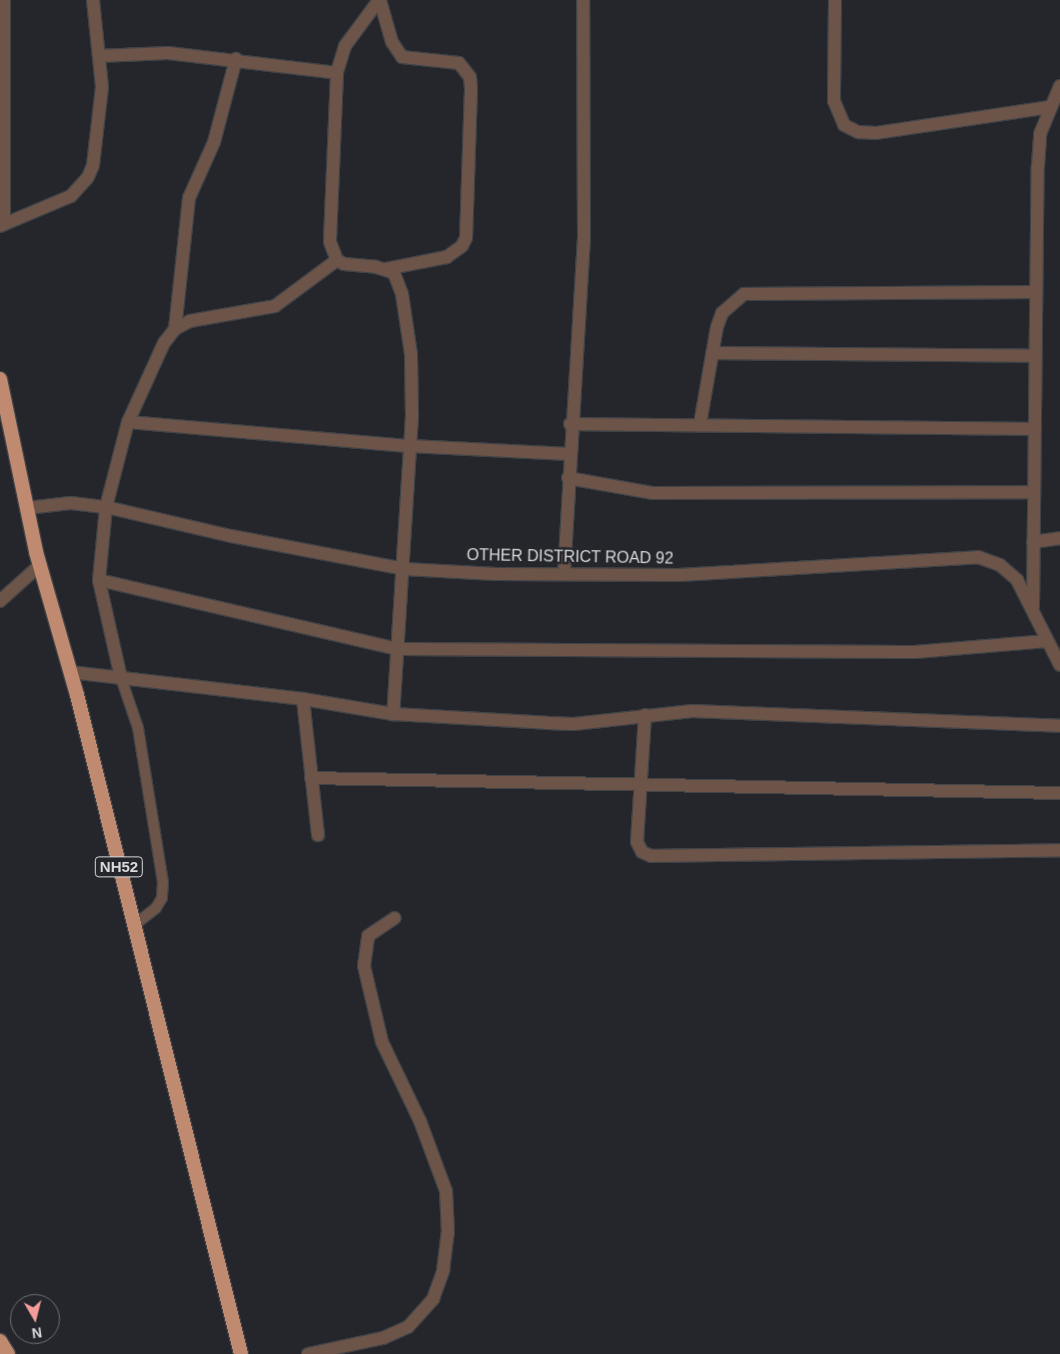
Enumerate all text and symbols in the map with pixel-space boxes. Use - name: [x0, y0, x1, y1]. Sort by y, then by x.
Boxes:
- street label: OTHER DISTRICT ROAD 92: [466, 546, 674, 568]
- road number: NH52: [94, 854, 144, 880]
- north arrow: [10, 1294, 60, 1344]
- text: N: [31, 1324, 43, 1341]

